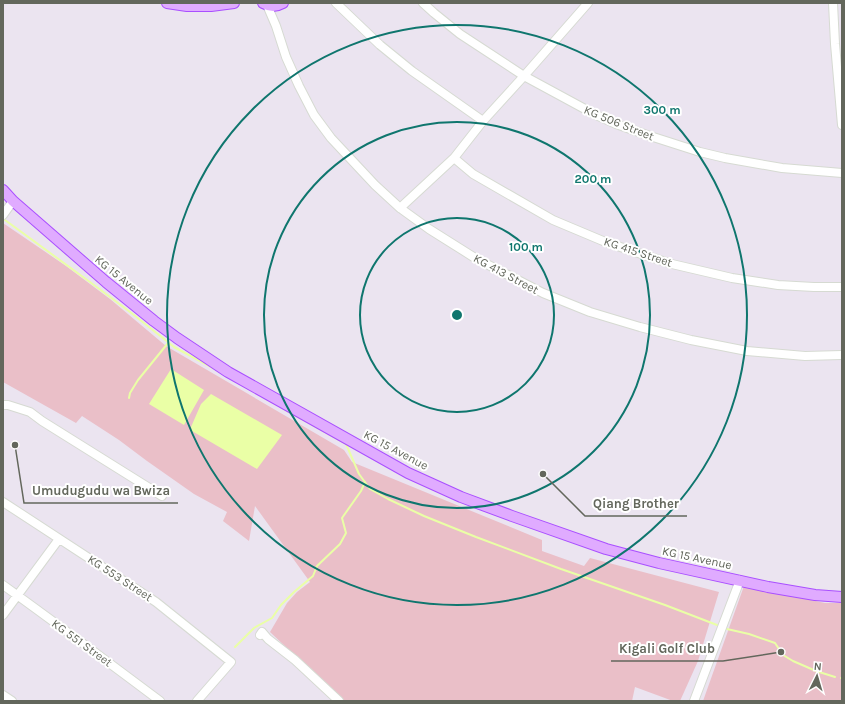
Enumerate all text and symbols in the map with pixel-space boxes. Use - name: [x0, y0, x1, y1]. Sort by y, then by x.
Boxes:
- street label: KG 506 Street: [582, 103, 657, 144]
- text: 300 m: [643, 103, 681, 117]
- text: 200 m: [575, 172, 611, 186]
- street label: KG 415 Street: [602, 234, 674, 270]
- text: 100 m: [509, 240, 543, 254]
- street label: KG 413 Street: [471, 251, 541, 297]
- street label: KG 15 Avenue: [92, 252, 156, 308]
- centre of rings: [450, 308, 464, 322]
- street label: KG 15 Avenue: [361, 427, 431, 473]
- callout: Umudugudu wa Bwiza: [24, 478, 178, 503]
- text: Umudugudu wa Bwiza: [32, 483, 170, 498]
- callout: Qiang Brother: [585, 491, 687, 516]
- text: Qiang Brother: [593, 496, 680, 511]
- street label: KG 15 Avenue: [661, 544, 733, 572]
- street label: KG 553 Street: [85, 552, 155, 604]
- street label: KG 551 Street: [49, 616, 115, 670]
- callout: Kigali Golf Club: [611, 636, 723, 661]
- text: Kigali Golf Club: [619, 641, 715, 656]
- north arrow: [797, 656, 837, 696]
- text: N: [813, 660, 822, 673]

